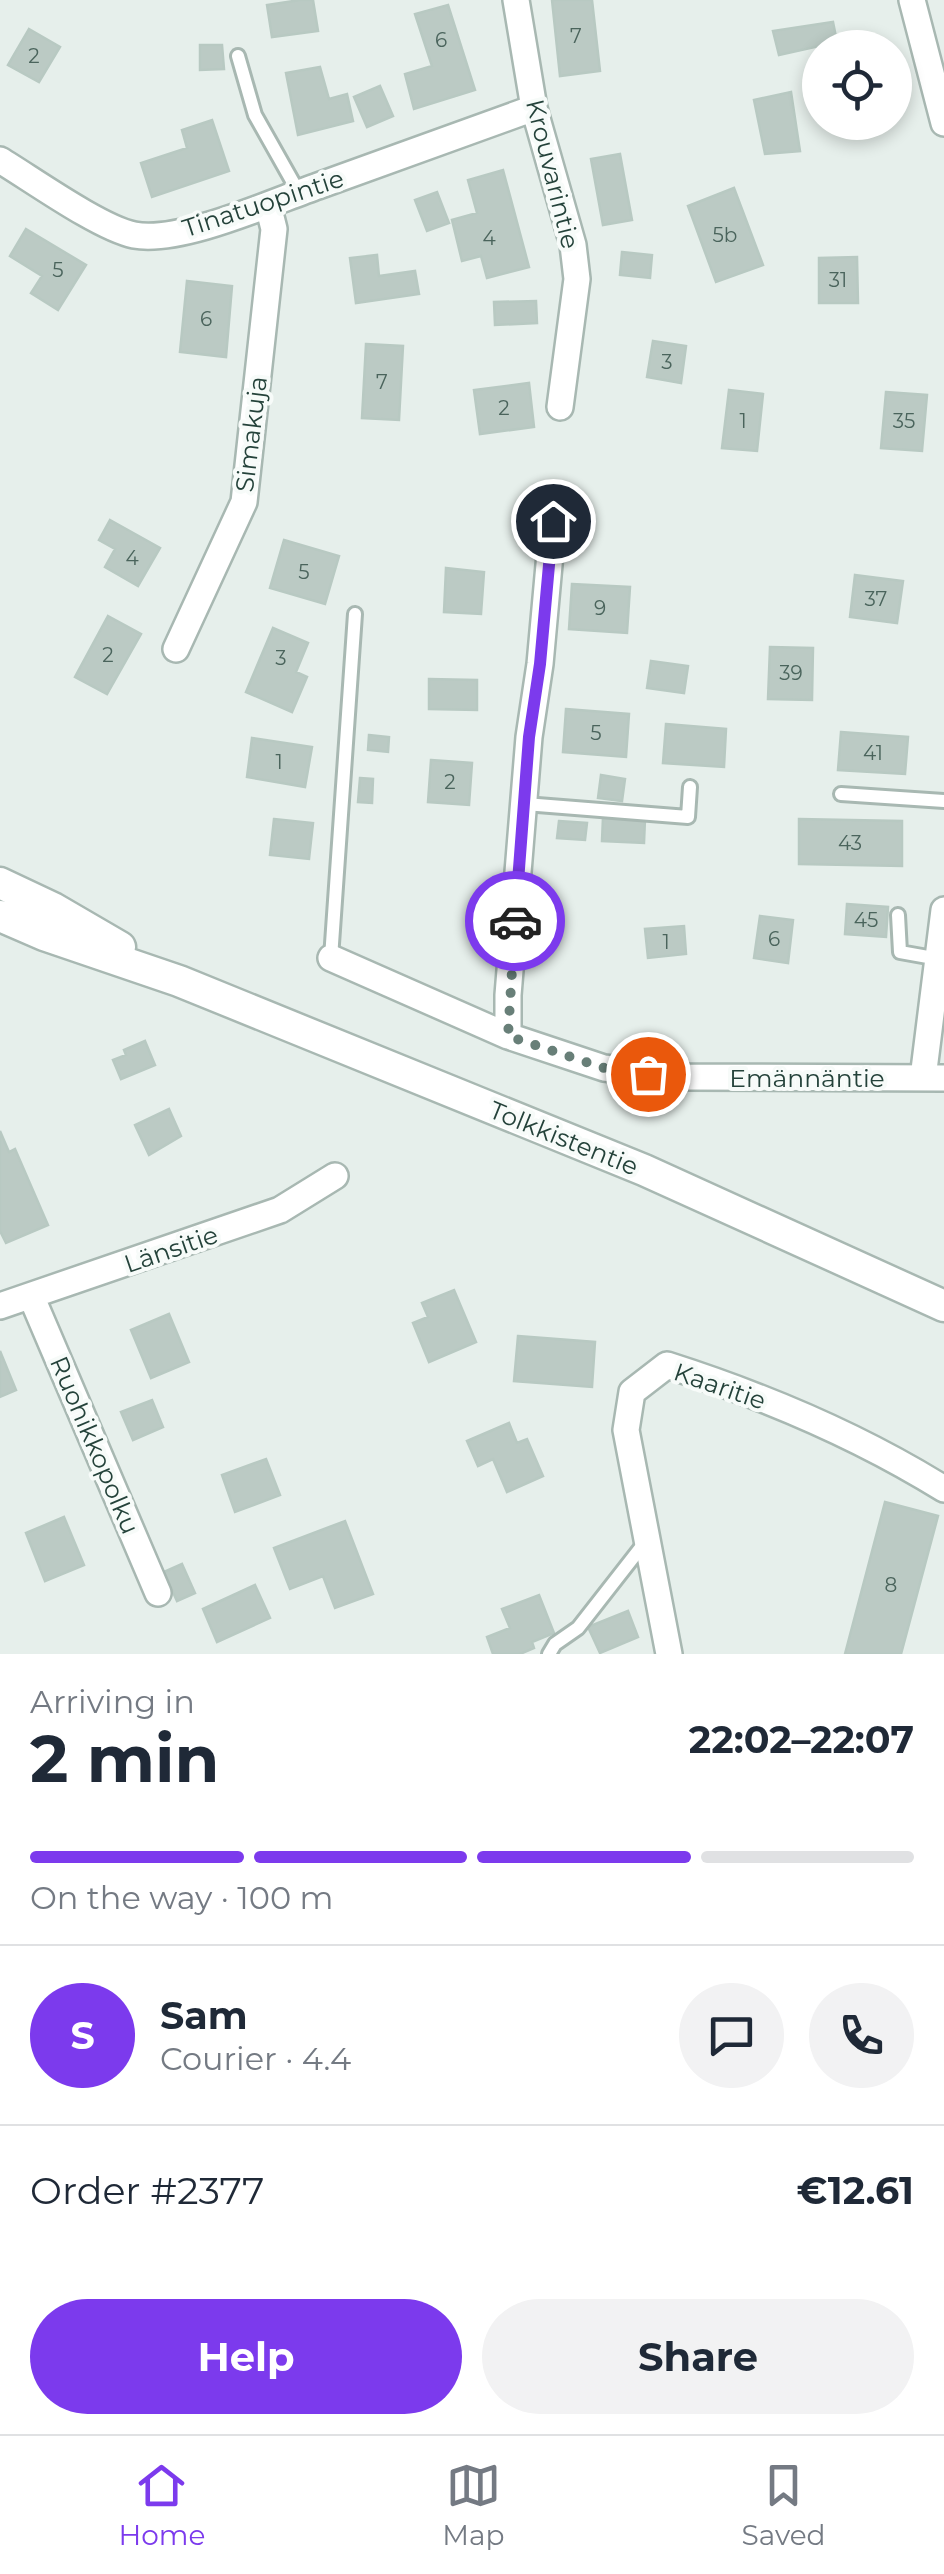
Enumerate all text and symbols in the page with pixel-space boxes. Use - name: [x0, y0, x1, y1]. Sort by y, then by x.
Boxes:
- house number: 7: [570, 24, 582, 48]
- house number: 6: [435, 28, 447, 52]
- map controls: [802, 30, 912, 140]
- button: locate: [802, 30, 912, 140]
- house number: 2: [28, 44, 40, 68]
- street label: Krouvarintie: [520, 96, 586, 252]
- street label: Tinatuopintie: [179, 163, 347, 243]
- house number: 5b: [713, 223, 737, 247]
- house number: 4: [482, 226, 496, 250]
- house number: 5: [52, 258, 64, 282]
- house number: 31: [829, 268, 847, 292]
- house number: 6: [200, 307, 212, 331]
- house number: 3: [661, 350, 673, 374]
- house number: 7: [376, 370, 388, 394]
- street label: Simakuja: [229, 374, 273, 494]
- house number: 2: [498, 396, 510, 420]
- house number: 1: [739, 409, 747, 433]
- house number: 35: [893, 409, 915, 433]
- pin: [511, 479, 596, 564]
- icon: home: [526, 494, 581, 549]
- house number: 4: [125, 546, 139, 570]
- house number: 5: [298, 560, 310, 584]
- house number: 37: [865, 587, 887, 611]
- house number: 9: [594, 596, 606, 620]
- house number: 2: [102, 643, 114, 667]
- house number: 3: [275, 646, 287, 670]
- house number: 39: [779, 661, 803, 685]
- house number: 5: [590, 721, 602, 745]
- house number: 41: [863, 741, 883, 765]
- house number: 1: [275, 750, 283, 774]
- house number: 2: [444, 770, 456, 794]
- house number: 43: [838, 831, 862, 855]
- courier: [465, 871, 565, 971]
- icon: car: [488, 894, 543, 949]
- house number: 45: [854, 908, 878, 932]
- house number: 6: [768, 927, 780, 951]
- house number: 1: [662, 930, 670, 954]
- pin: [606, 1032, 691, 1117]
- icon: bag: [621, 1047, 676, 1102]
- street label: Emännäntie: [729, 1063, 885, 1093]
- street label: Tolkkistentie: [485, 1095, 643, 1181]
- street label: Länsitie: [120, 1219, 222, 1279]
- street label: Ruohikkopolku: [44, 1352, 146, 1538]
- street label: Kaaritie: [670, 1356, 770, 1416]
- house number: 8: [885, 1573, 897, 1597]
- text: Arriving in: [30, 1682, 195, 1721]
- text: 22:02–22:07: [689, 1716, 914, 1763]
- text: 2 min: [30, 1719, 219, 1798]
- text: On the way · 100 m: [30, 1878, 333, 1917]
- button: chat: [679, 1983, 784, 2088]
- button: phone: [809, 1983, 914, 2088]
- text: Sam: [160, 1992, 248, 2039]
- text: S: [70, 2012, 95, 2059]
- text: Courier · 4.4: [160, 2039, 351, 2078]
- text: Order #2377: [30, 2167, 264, 2214]
- text: €12.61: [797, 2167, 914, 2214]
- button: Help: [30, 2299, 462, 2414]
- button: Share: [482, 2299, 914, 2414]
- tab: Home: [118, 2458, 205, 2552]
- tab: Map: [442, 2458, 505, 2552]
- tab: Saved: [741, 2458, 826, 2552]

